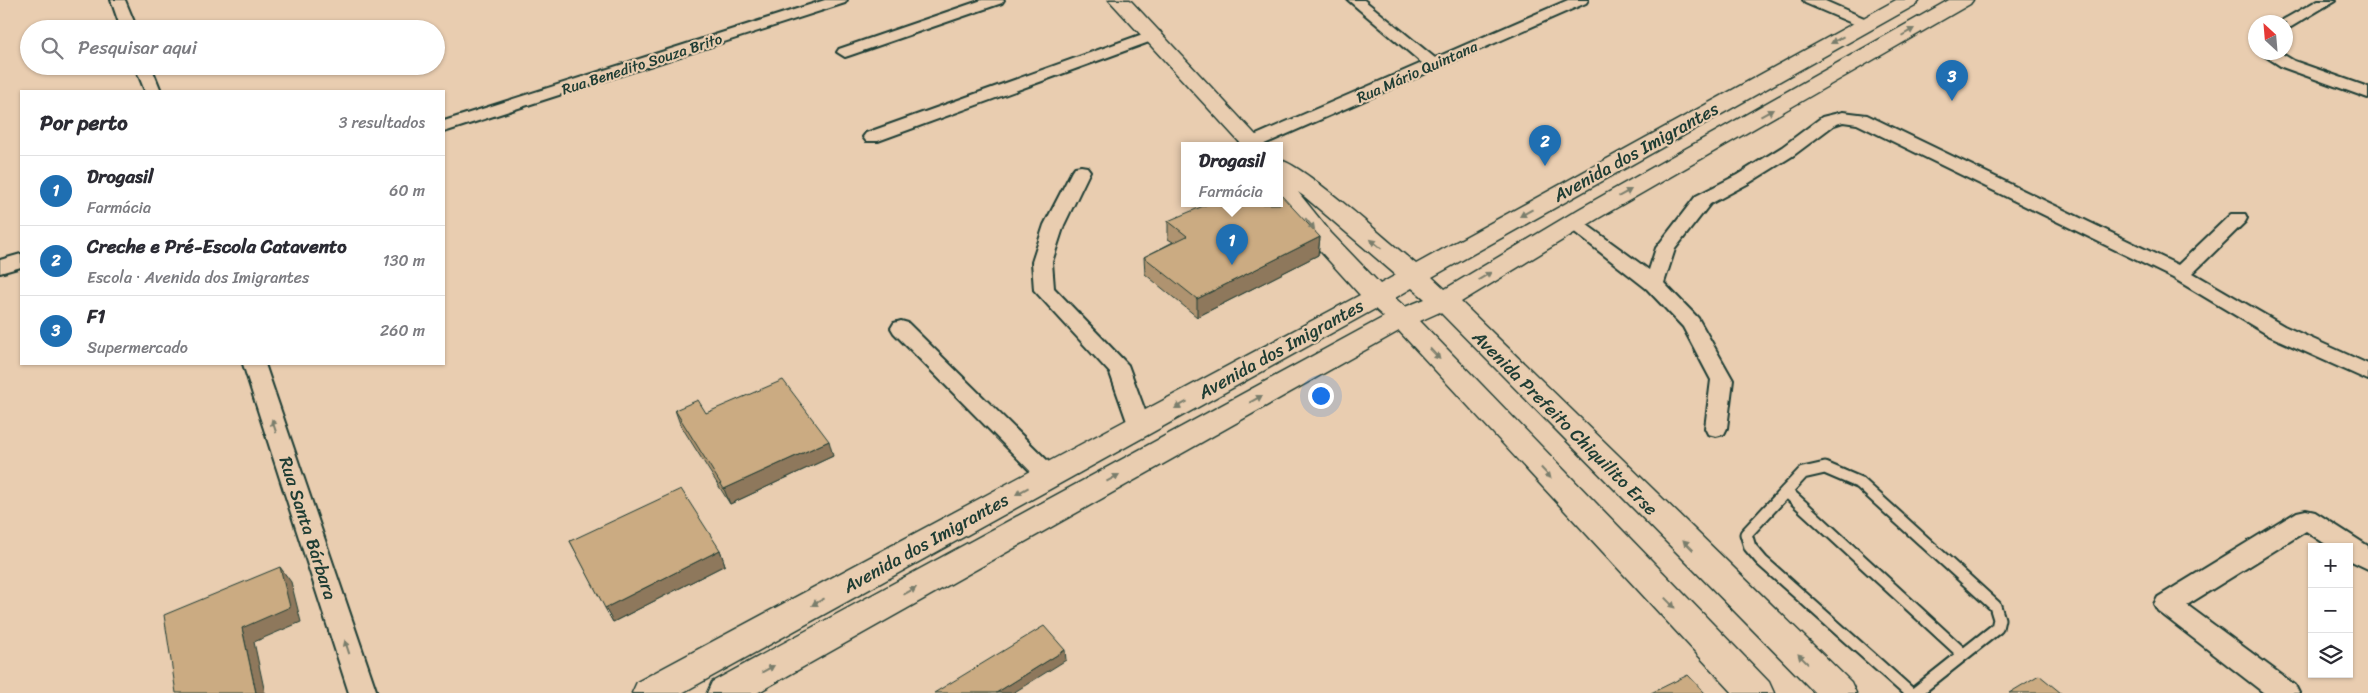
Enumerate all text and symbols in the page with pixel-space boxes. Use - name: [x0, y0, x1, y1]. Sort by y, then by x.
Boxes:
- north arrow: [2248, 15, 2293, 60]
- search box: [20, 20, 445, 75]
- street label: Rua Benedito Souza Brito: [558, 26, 726, 102]
- one-way arrow: [1901, 28, 1914, 37]
- text: Pesquisar aqui: [78, 31, 197, 64]
- street label: Rua Mário Quintana: [1352, 33, 1482, 110]
- icon: search: [38, 34, 66, 62]
- one-way arrow: [1829, 36, 1844, 44]
- pin: 3: [1936, 60, 1968, 101]
- street label: Avenida dos Imigrantes: [1546, 93, 1725, 211]
- text: Por perto: [40, 104, 128, 142]
- text: 3 resultados: [339, 108, 425, 137]
- one-way arrow: [1759, 109, 1774, 117]
- pin: 2: [1529, 125, 1561, 166]
- popup: [1181, 142, 1283, 207]
- text: Drogasil: [1199, 144, 1265, 177]
- text: Drogasil: [87, 160, 153, 193]
- text: 1: [53, 176, 59, 205]
- text: 60 m: [389, 176, 425, 205]
- text: Farmácia: [1199, 177, 1263, 206]
- one-way arrow: [1618, 189, 1633, 197]
- text: Farmácia: [87, 193, 151, 222]
- one-way arrow: [1519, 209, 1534, 217]
- one-way arrow: [1304, 217, 1316, 229]
- pin: 1: [1216, 224, 1248, 265]
- text: Creche e Pré-Escola Catavento: [87, 230, 347, 263]
- one-way arrow: [1369, 239, 1382, 250]
- text: 2: [51, 246, 61, 275]
- text: 130 m: [383, 246, 425, 275]
- text: Escola · Avenida dos Imigrantes: [87, 263, 309, 292]
- one-way arrow: [1479, 271, 1492, 280]
- street label: Avenida dos Imigrantes: [1191, 290, 1370, 408]
- text: F1: [87, 300, 106, 333]
- text: 3: [52, 316, 60, 345]
- text: 260 m: [380, 316, 425, 345]
- street label: Avenida Prefeito Chiquilito Erse: [1464, 322, 1666, 524]
- text: Supermercado: [87, 333, 188, 362]
- one-way arrow: [1429, 348, 1441, 360]
- your location: [1308, 383, 1334, 409]
- one-way arrow: [1249, 395, 1262, 404]
- one-way arrow: [1173, 401, 1188, 409]
- one-way arrow: [270, 418, 278, 433]
- street label: Rua Santa Bárbara: [270, 452, 346, 604]
- one-way arrow: [1540, 467, 1552, 479]
- one-way arrow: [1106, 474, 1121, 482]
- street label: Avenida dos Imigrantes: [836, 484, 1015, 602]
- one-way arrow: [1016, 486, 1029, 495]
- one-way arrow: [1682, 539, 1694, 551]
- map controls: [2308, 543, 2353, 678]
- button: +: [2308, 543, 2353, 588]
- one-way arrow: [903, 586, 917, 595]
- button: −: [2308, 588, 2353, 633]
- one-way arrow: [1664, 597, 1676, 609]
- one-way arrow: [811, 598, 826, 606]
- button: layers: [2308, 633, 2353, 678]
- one-way arrow: [343, 639, 351, 654]
- one-way arrow: [1798, 653, 1810, 665]
- one-way arrow: [761, 665, 775, 674]

